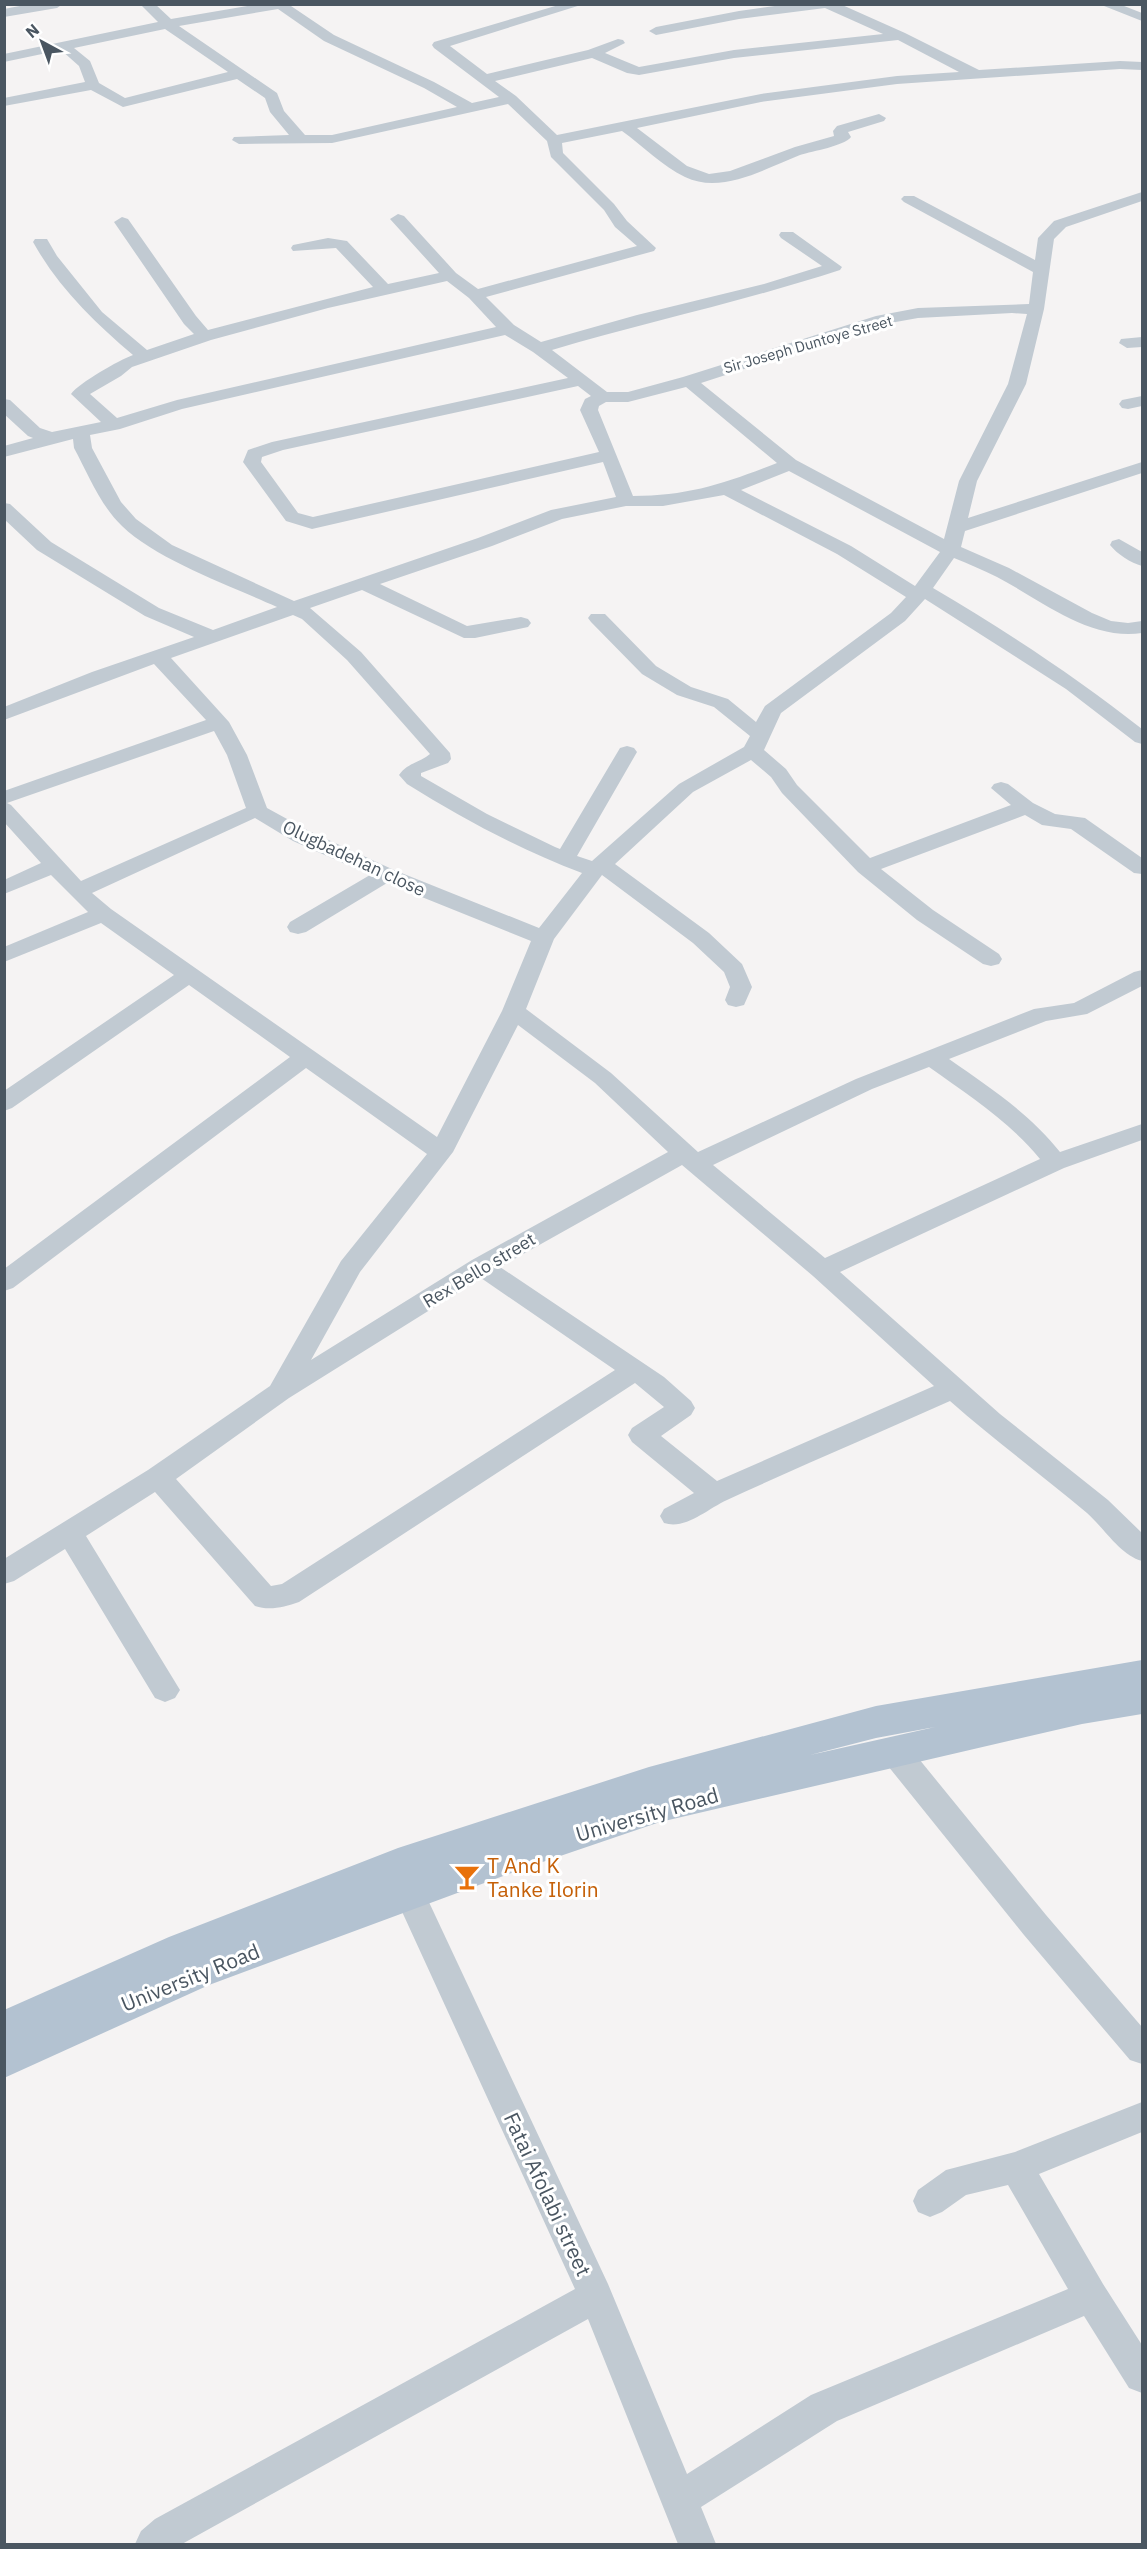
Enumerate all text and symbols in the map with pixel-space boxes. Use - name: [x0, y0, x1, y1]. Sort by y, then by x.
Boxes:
- north arrow: [12, 12, 72, 72]
- text: N: [21, 19, 43, 42]
- street label: Sir Joseph Duntoye Street: [721, 311, 895, 377]
- street label: Olugbadehan close: [279, 815, 429, 901]
- street label: Rex Bello street: [418, 1227, 540, 1313]
- street label: University Road: [572, 1780, 722, 1848]
- place label: T And K Tanke Ilorin: [487, 1851, 599, 1903]
- bar icon: T And K Tanke Ilorin: [452, 1862, 482, 1892]
- street label: University Road: [116, 1936, 264, 2018]
- street label: Fatai Afolabi street: [498, 2108, 598, 2280]

